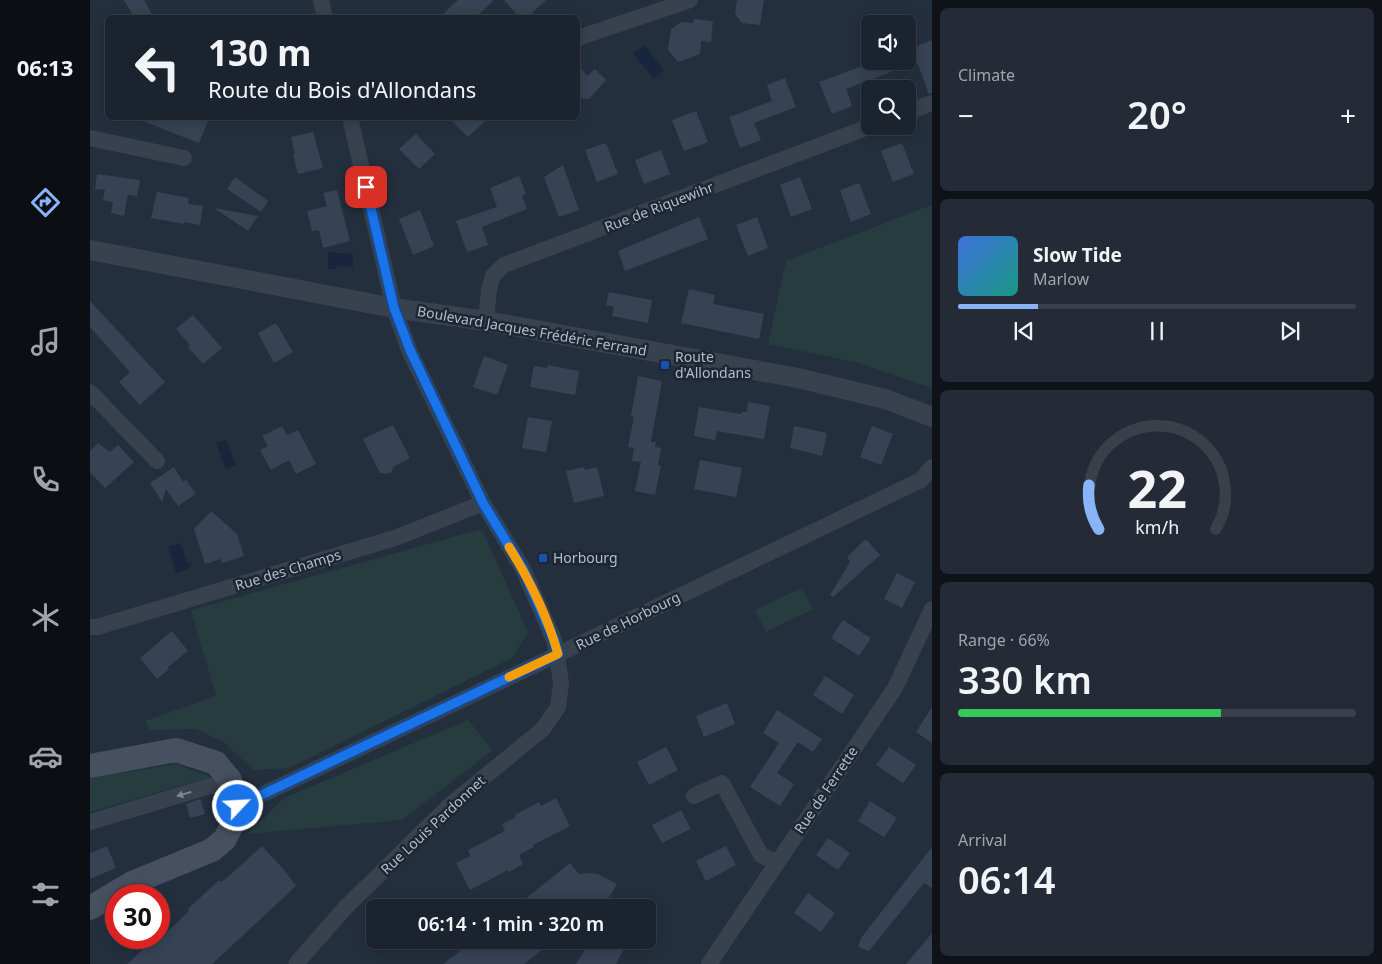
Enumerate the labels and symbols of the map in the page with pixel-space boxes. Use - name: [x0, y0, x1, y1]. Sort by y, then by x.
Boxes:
- pin: [345, 166, 387, 208]
- street label: Rue de Riquewihr: [602, 177, 716, 236]
- street label: Boulevard Jacques Frédéric Ferrand: [416, 301, 648, 360]
- place label: Route d'Allondans: [675, 347, 751, 382]
- marker: Route d'Allondans: [659, 359, 671, 371]
- street label: Rue des Champs: [233, 544, 343, 595]
- place label: Horbourg: [553, 548, 618, 567]
- marker: Horbourg: [537, 552, 549, 564]
- street label: Rue de Horbourg: [573, 587, 683, 654]
- street label: Rue de Ferrette: [789, 742, 862, 837]
- street label: Rue Louis Pardonnet: [376, 771, 489, 878]
- position arrow: [211, 779, 263, 831]
- one-way arrow: [176, 790, 191, 798]
- speed limit sign: 30: [105, 884, 170, 949]

